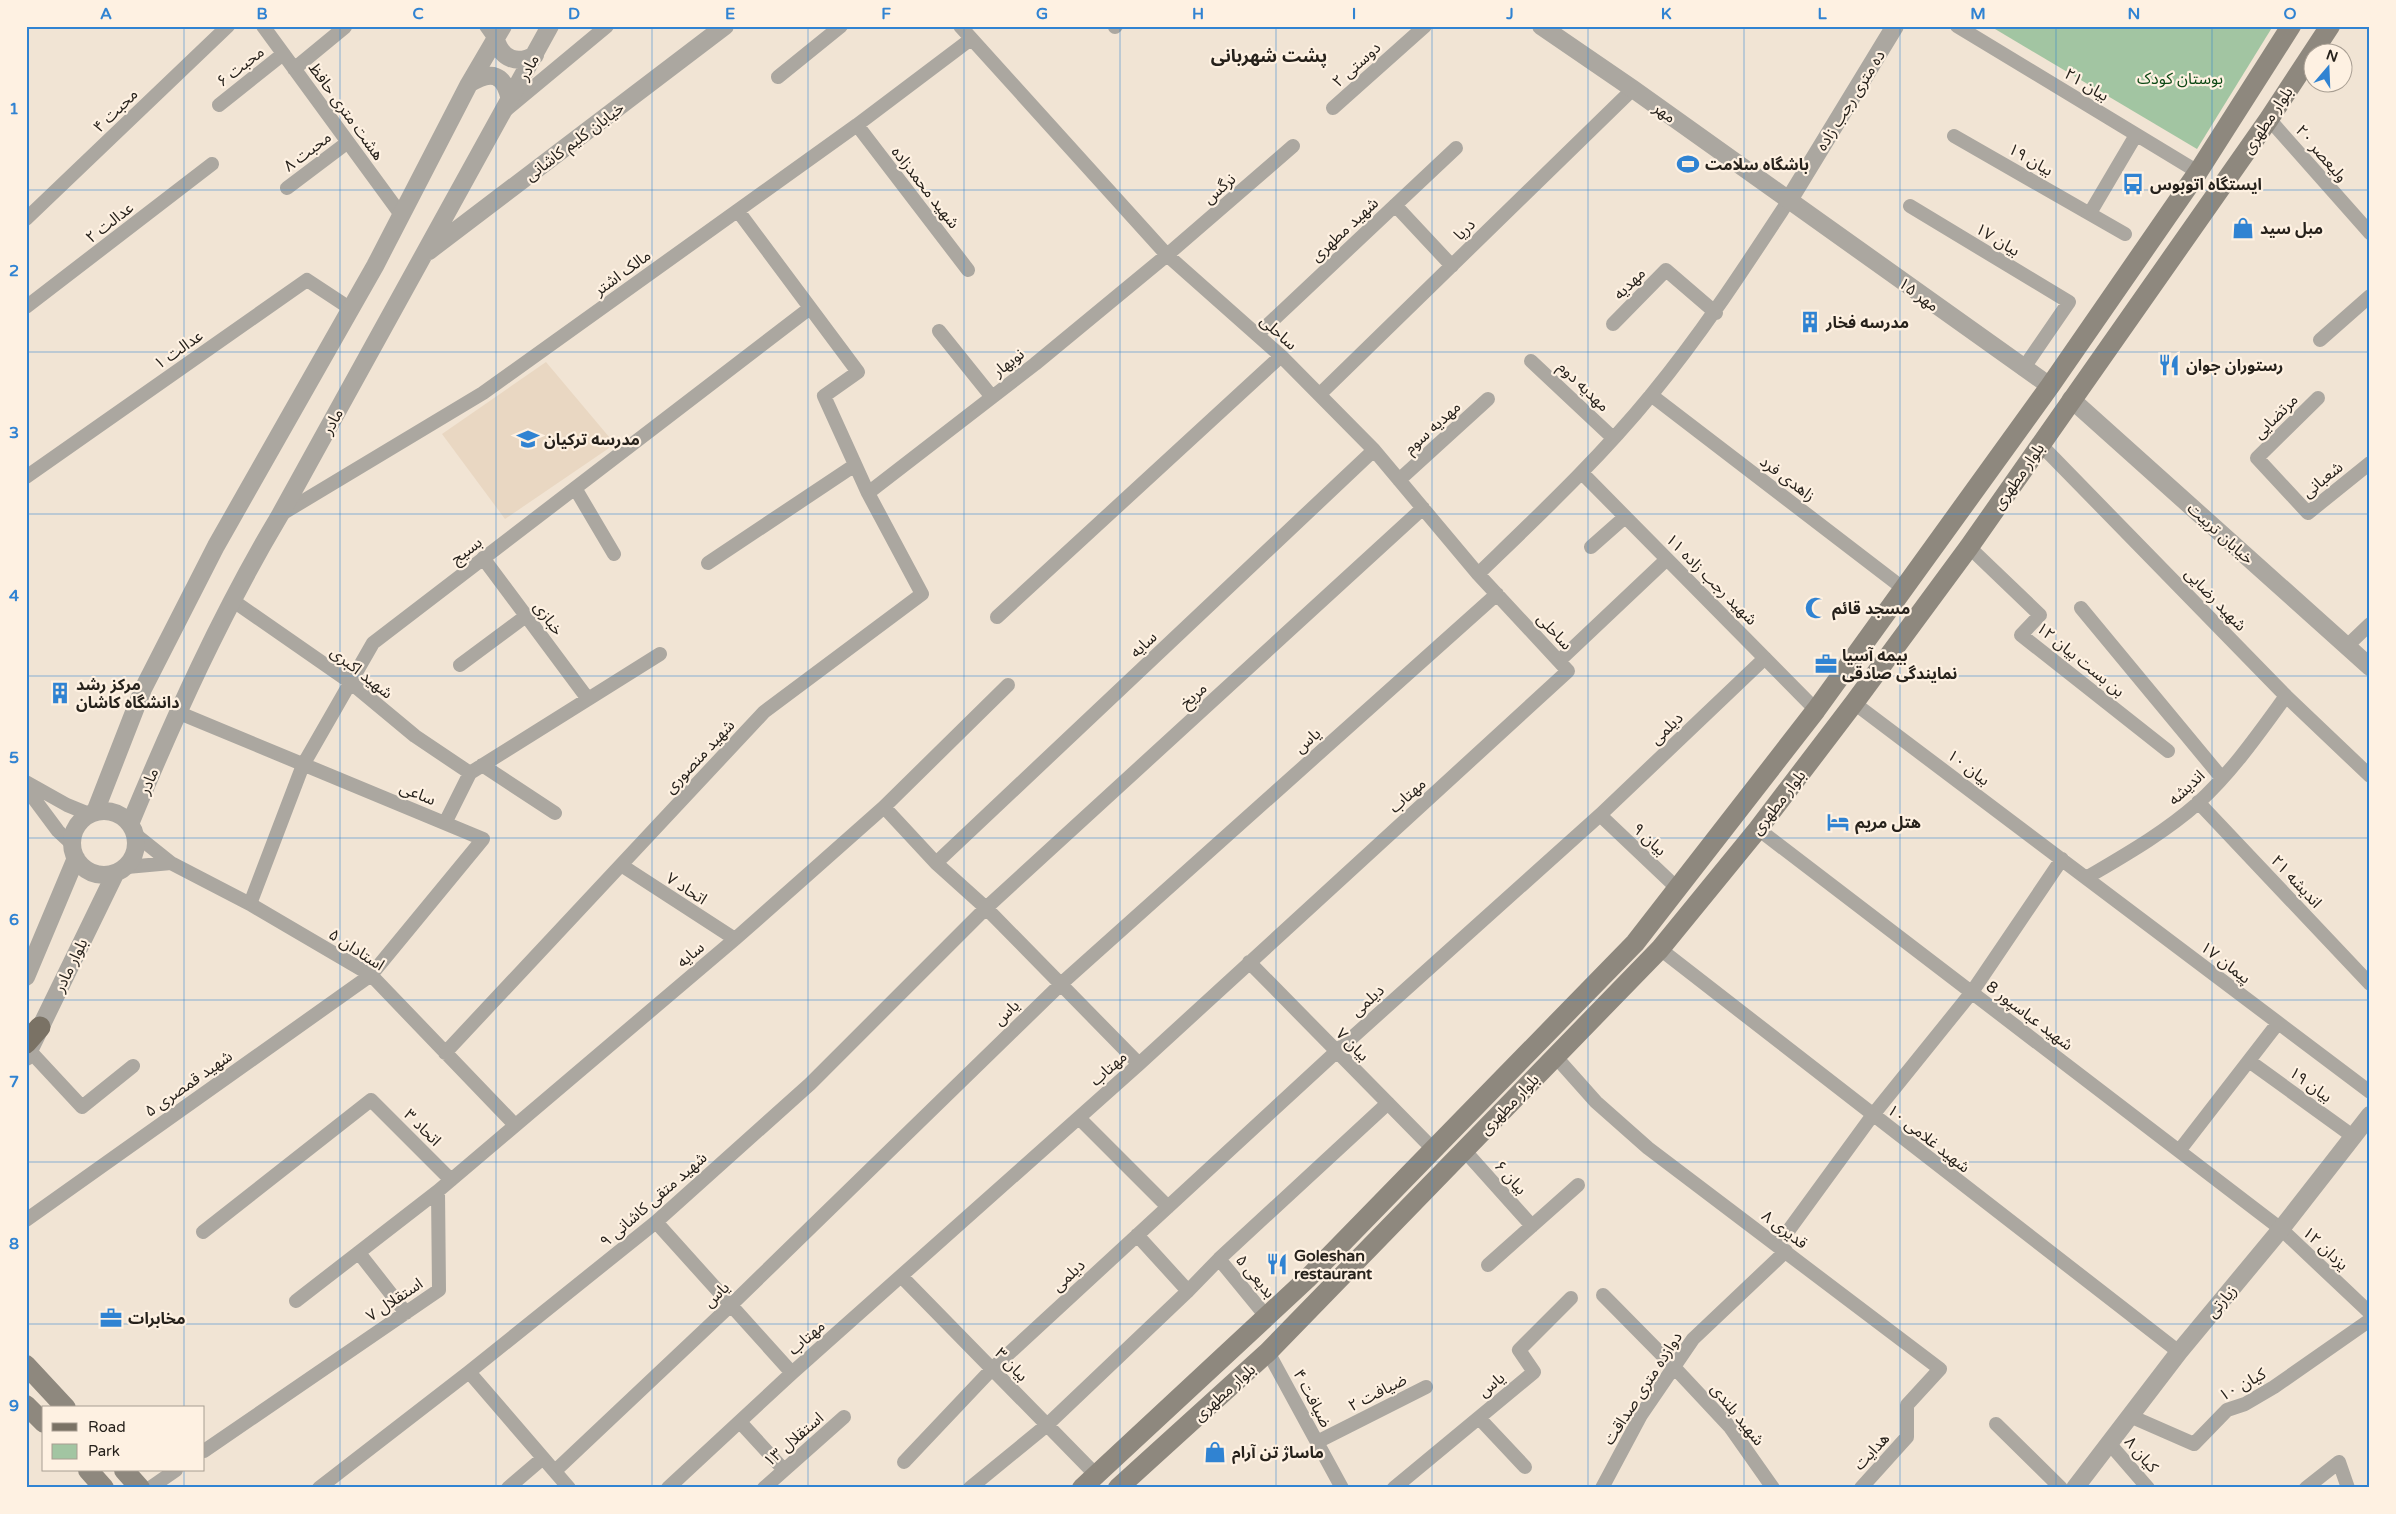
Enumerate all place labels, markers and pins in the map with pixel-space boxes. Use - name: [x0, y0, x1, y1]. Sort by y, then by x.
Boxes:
- sports icon: باشگاه سلامت: [1675, 151, 1701, 177]
- place label: باشگاه سلامت: [1705, 155, 1809, 175]
- bus stop icon: ایستگاه اتوبوس: [2120, 171, 2146, 197]
- place label: ایستگاه اتوبوس: [2150, 175, 2262, 195]
- shop icon: مبل سید: [2230, 215, 2256, 241]
- place label: مبل سید: [2260, 219, 2323, 239]
- building icon: مدرسه فخار: [1797, 309, 1823, 335]
- place label: مدرسه فخار: [1825, 313, 1909, 333]
- restaurant icon: رستوران جوان: [2156, 352, 2182, 378]
- place label: رستوران جوان: [2186, 356, 2283, 376]
- school or university icon: مدرسه ترکیان: [515, 426, 541, 452]
- place label: مدرسه ترکیان: [544, 430, 640, 450]
- mosque icon: مسجد قائم: [1803, 595, 1829, 621]
- place label: مسجد قائم: [1832, 599, 1910, 621]
- place label: بیمه آسیا نمایندگی صادقی: [1842, 646, 1957, 684]
- office icon: بیمه آسیا نمایندگی صادقی: [1813, 651, 1839, 677]
- place label: مرکز رشد دانشگاه کاشان: [76, 675, 179, 713]
- building icon: مرکز رشد دانشگاه کاشان: [47, 680, 73, 706]
- hotel icon: هتل مریم: [1825, 809, 1851, 835]
- place label: هتل مریم: [1855, 813, 1921, 835]
- place label: Goleshan restaurant: [1294, 1246, 1373, 1284]
- restaurant icon: Goleshan restaurant: [1264, 1251, 1290, 1277]
- office icon: مخابرات: [98, 1305, 124, 1331]
- place label: مخابرات: [128, 1309, 186, 1329]
- shop icon: ماساژ تن آرام: [1202, 1439, 1228, 1465]
- place label: ماساژ تن آرام: [1232, 1443, 1324, 1464]

